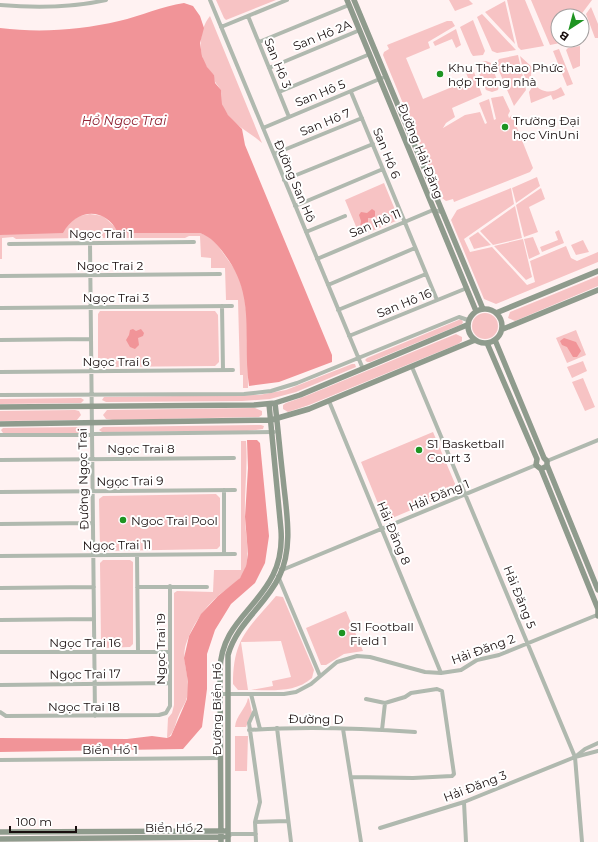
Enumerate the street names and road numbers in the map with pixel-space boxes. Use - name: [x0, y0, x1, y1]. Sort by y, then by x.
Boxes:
- street label: San Hô 2A: [291, 16, 354, 53]
- street label: San Hô 3: [261, 36, 295, 91]
- street label: San Hô 5: [293, 76, 348, 110]
- street label: Đường Hải Đăng: [395, 101, 447, 201]
- street label: San Hô 7: [298, 105, 352, 139]
- street label: San Hô 6: [370, 125, 404, 181]
- street label: Đường San Hô: [271, 138, 319, 224]
- street label: San Hô 11: [347, 205, 403, 241]
- street label: Ngọc Trai 1: [69, 226, 133, 241]
- street label: Ngọc Trai 2: [77, 258, 144, 273]
- street label: San Hô 16: [374, 285, 434, 321]
- street label: Ngọc Trai 3: [83, 290, 150, 305]
- street label: Ngọc Trai 6: [82, 354, 150, 369]
- street label: Đường Ngọc Trai: [75, 428, 91, 530]
- street label: Ngọc Trai 8: [107, 441, 175, 456]
- street label: Ngọc Trai 9: [96, 473, 164, 489]
- street label: Hải Đăng 1: [406, 476, 472, 514]
- street label: Hải Đăng 8: [374, 499, 414, 567]
- street label: Ngọc Trai 11: [83, 537, 151, 553]
- street label: Hải Đăng 5: [501, 563, 539, 631]
- street label: Ngọc Trai 19: [153, 613, 168, 685]
- street label: Hải Đăng 2: [449, 631, 517, 667]
- street label: Ngọc Trai 16: [49, 635, 121, 650]
- street label: Đường Biển Hồ: [209, 663, 224, 755]
- street label: Ngọc Trai 17: [49, 666, 121, 682]
- street label: Ngọc Trai 18: [48, 699, 120, 714]
- street label: Đường D: [288, 711, 344, 727]
- street label: Biển Hồ 1: [82, 742, 138, 757]
- street label: Hải Đăng 3: [441, 767, 509, 805]
- street label: Biển Hồ 2: [145, 820, 203, 835]

